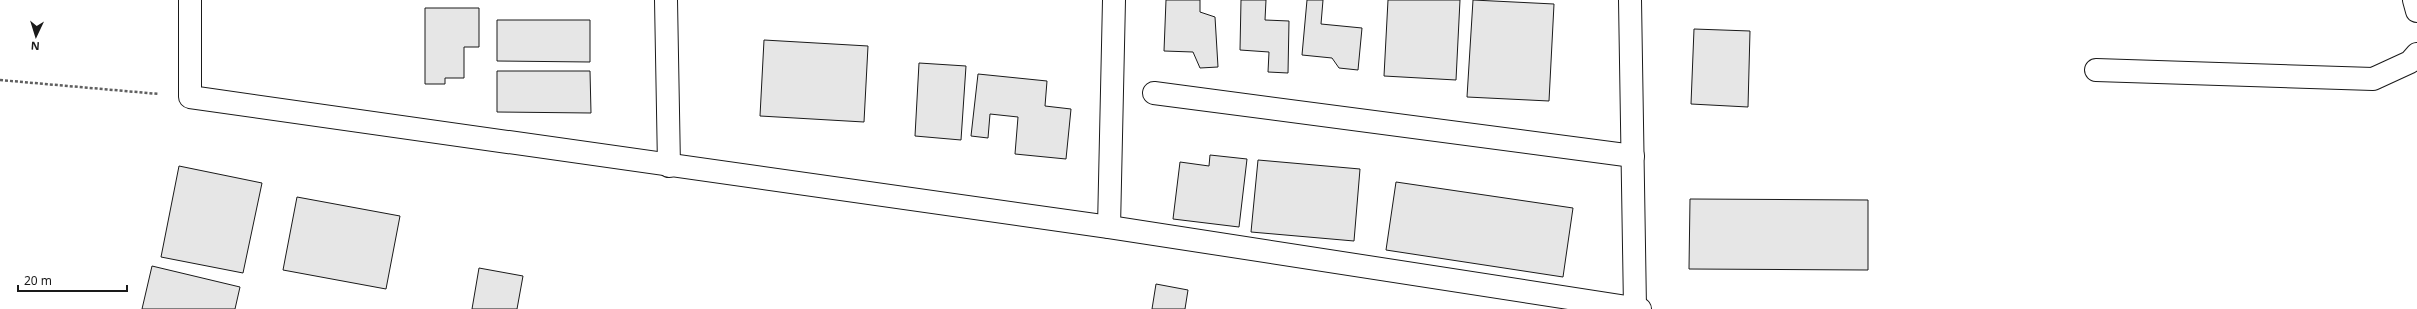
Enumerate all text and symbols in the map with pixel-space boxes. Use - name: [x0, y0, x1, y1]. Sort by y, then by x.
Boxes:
- north arrow: [16, 16, 56, 56]
- text: N: [30, 39, 40, 54]
- scale bar: [18, 267, 127, 293]
- text: 20 m: [24, 272, 52, 289]

